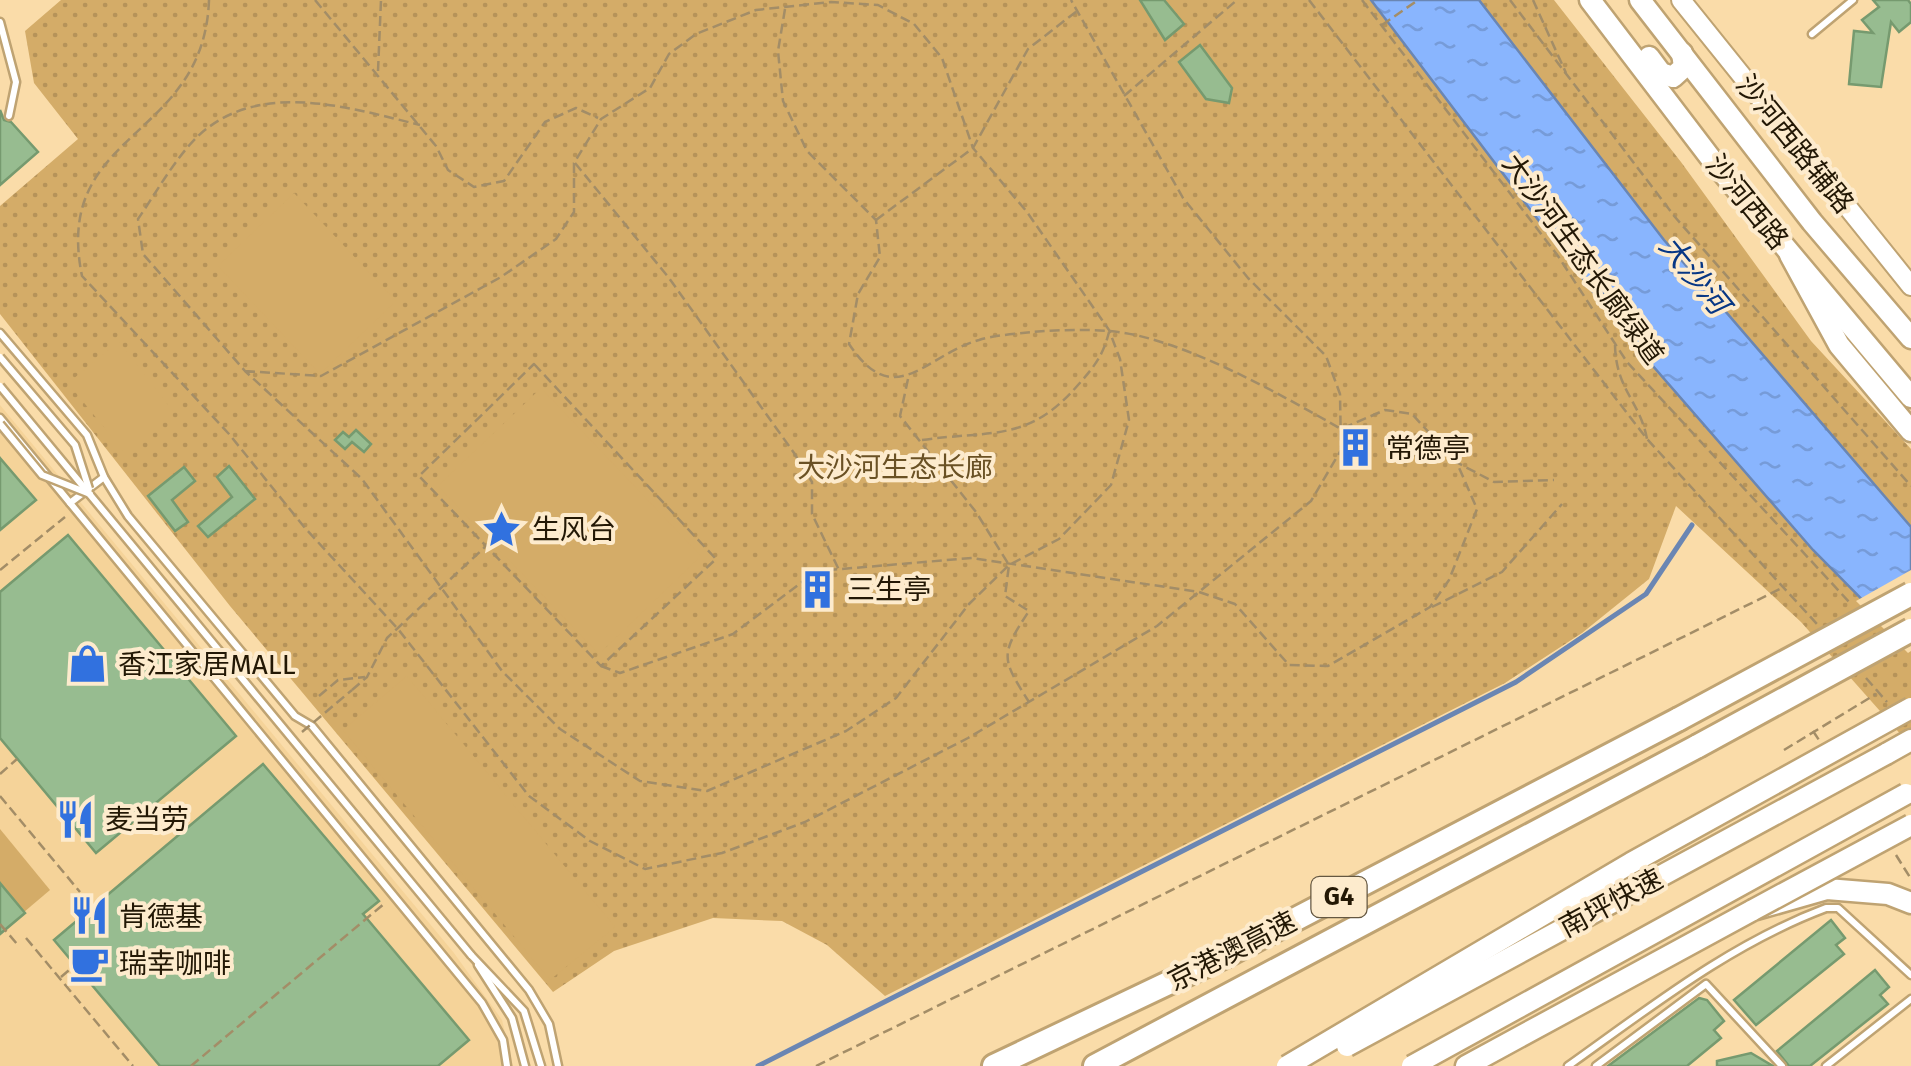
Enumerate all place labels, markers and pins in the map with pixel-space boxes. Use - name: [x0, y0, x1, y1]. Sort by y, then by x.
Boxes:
- building icon: 常德亭: [1335, 427, 1377, 469]
- place label: 常德亭: [1386, 432, 1470, 465]
- place icon: 生风台: [481, 508, 523, 550]
- place label: 生风台: [532, 513, 616, 546]
- building icon: 三生亭: [796, 568, 838, 610]
- place label: 三生亭: [847, 573, 931, 606]
- shop icon: 香江家居MALL: [67, 643, 109, 685]
- place label: 香江家居MALL: [118, 648, 296, 681]
- restaurant icon: 麦当劳: [54, 798, 96, 840]
- place label: 麦当劳: [105, 803, 189, 836]
- restaurant icon: 肯德基: [68, 895, 110, 937]
- place label: 肯德基: [119, 900, 203, 933]
- cafe icon: 瑞幸咖啡: [68, 942, 110, 984]
- place label: 瑞幸咖啡: [119, 947, 231, 980]

